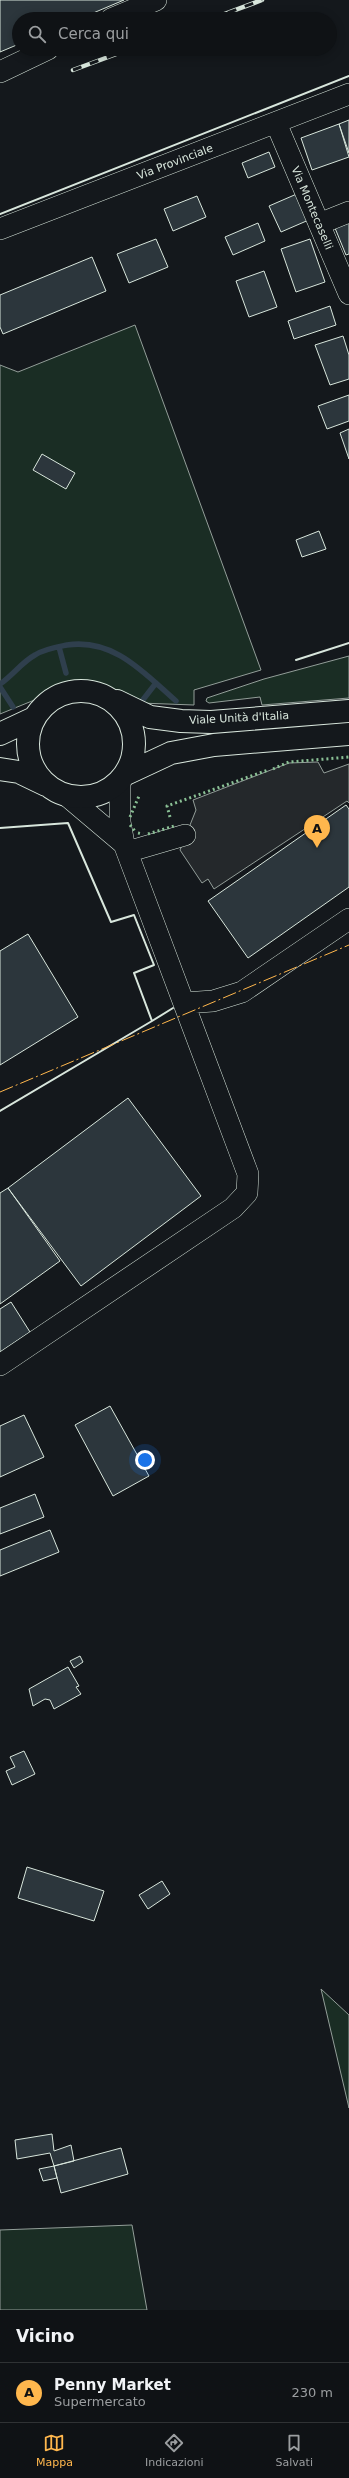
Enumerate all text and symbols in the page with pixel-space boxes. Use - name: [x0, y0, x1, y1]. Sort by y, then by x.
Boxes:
- search box: [12, 12, 337, 56]
- icon: search: [26, 23, 48, 45]
- text: Cerca qui: [58, 25, 129, 43]
- street label: Via Provinciale: [135, 141, 215, 182]
- street label: Via Montecaselli: [289, 164, 335, 252]
- street label: Viale Unità d'Italia: [189, 709, 289, 727]
- pin: A: [304, 815, 330, 848]
- your location: [135, 1450, 155, 1470]
- text: Vicino: [16, 2326, 74, 2346]
- text: Penny Market: [54, 2376, 171, 2394]
- text: A: [24, 2385, 34, 2400]
- text: 230 m: [291, 2385, 333, 2400]
- text: Supermercato: [54, 2394, 146, 2409]
- tab: Mappa: [36, 2432, 73, 2469]
- tab: Indicazioni: [145, 2432, 204, 2469]
- tab: Salvati: [276, 2432, 313, 2469]

